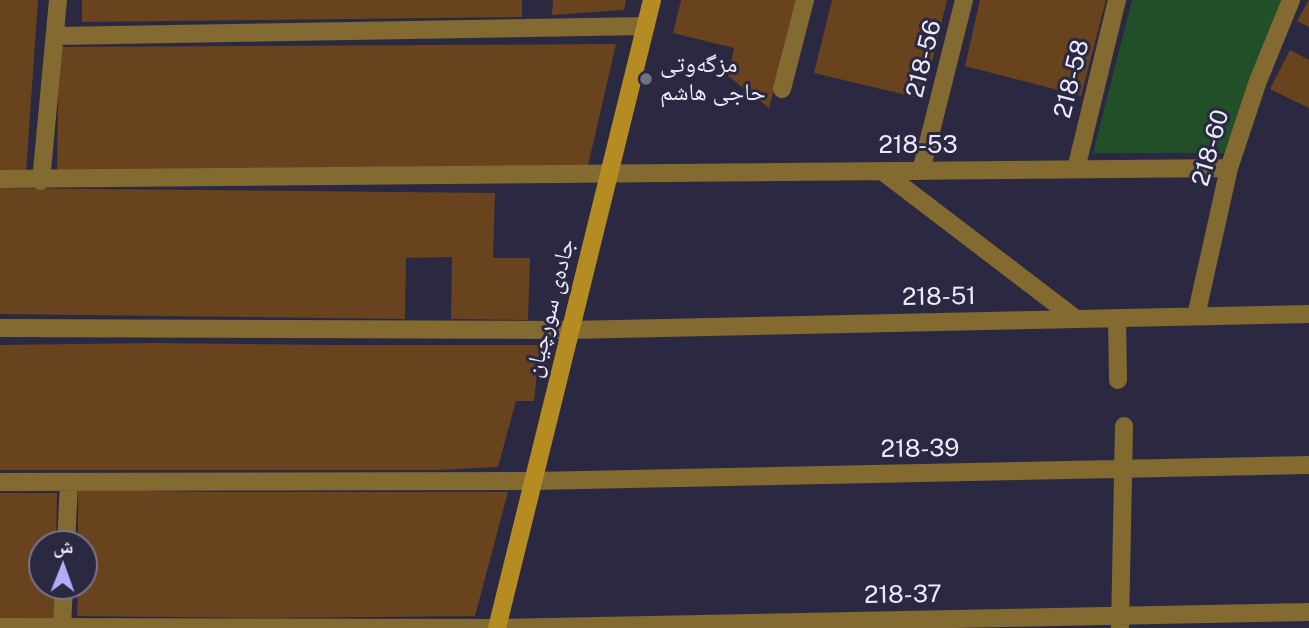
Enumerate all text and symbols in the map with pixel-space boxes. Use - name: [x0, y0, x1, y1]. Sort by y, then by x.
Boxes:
- street label: 218-56: [900, 17, 948, 101]
- street label: 218-58: [1048, 37, 1096, 121]
- place label: مزگەوتی حاجی هاشم: [660, 51, 766, 107]
- marker: مزگەوتی حاجی هاشم: [638, 71, 654, 87]
- street label: 218-60: [1186, 106, 1236, 190]
- street label: 218-53: [878, 132, 958, 160]
- street label: جادەی سورچیان: [519, 236, 581, 380]
- street label: 218-51: [902, 282, 976, 312]
- street label: 218-39: [880, 434, 960, 464]
- north arrow: [28, 530, 98, 600]
- text: ش: [53, 535, 74, 557]
- street label: 218-37: [864, 580, 942, 610]

